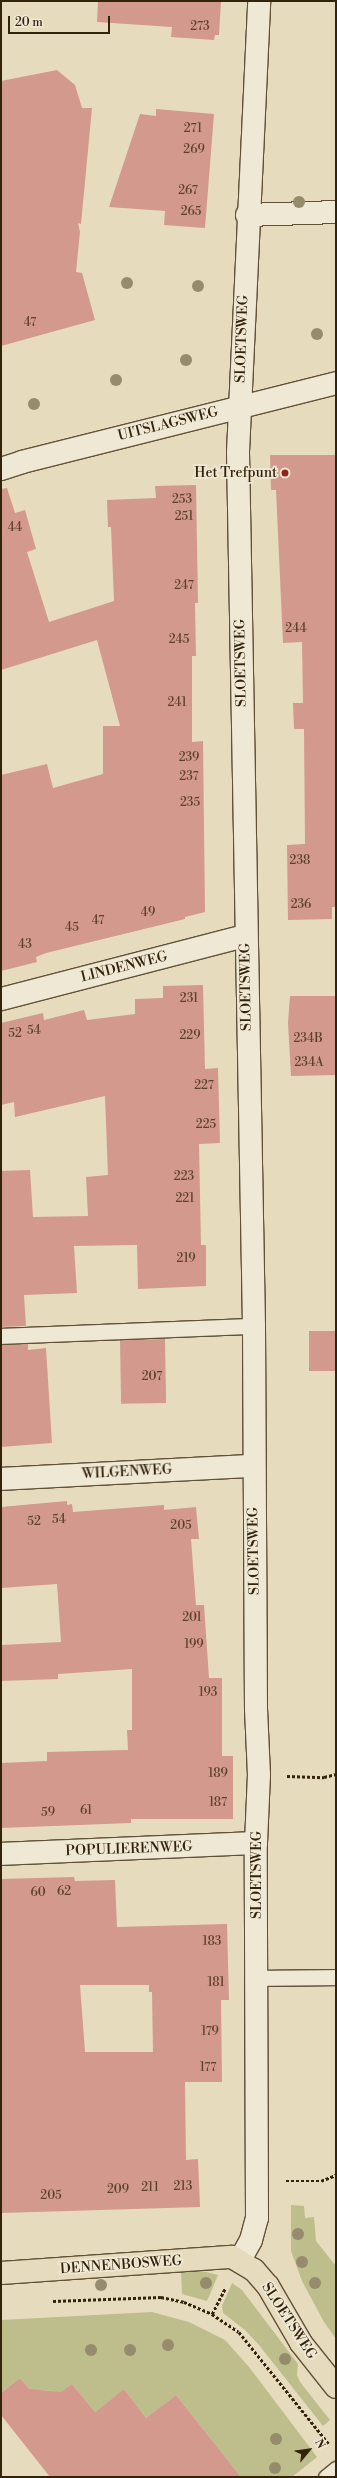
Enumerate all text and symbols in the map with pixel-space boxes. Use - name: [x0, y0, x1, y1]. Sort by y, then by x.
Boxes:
- scale bar: [10, 8, 112, 34]
- text: 20 m: [15, 15, 43, 30]
- house number: 273: [190, 20, 210, 34]
- house number: 271: [184, 122, 202, 136]
- house number: 269: [183, 143, 205, 157]
- house number: 267: [178, 184, 198, 198]
- house number: 265: [181, 205, 201, 219]
- street label: SLOETSWEG: [232, 295, 252, 383]
- house number: 47: [24, 316, 36, 330]
- street label: UITSLAGSWEG: [116, 403, 220, 445]
- place label: Het Trefpunt: [194, 465, 277, 481]
- marker: Het Trefpunt: [280, 468, 290, 478]
- house number: 253: [172, 493, 192, 507]
- house number: 251: [175, 510, 193, 524]
- house number: 44: [8, 521, 22, 535]
- house number: 247: [174, 579, 194, 593]
- street label: SLOETSWEG: [232, 619, 250, 707]
- house number: 244: [285, 622, 307, 636]
- house number: 245: [169, 633, 189, 647]
- house number: 241: [167, 696, 187, 710]
- house number: 239: [179, 751, 199, 765]
- house number: 237: [179, 770, 199, 784]
- house number: 235: [180, 796, 200, 810]
- house number: 238: [290, 854, 310, 868]
- house number: 236: [291, 898, 311, 912]
- house number: 49: [141, 906, 155, 920]
- house number: 47: [92, 914, 104, 928]
- house number: 45: [65, 921, 79, 935]
- house number: 43: [18, 938, 32, 952]
- street label: SLOETSWEG: [237, 943, 255, 1031]
- street label: LINDENWEG: [79, 948, 169, 986]
- house number: 231: [180, 992, 198, 1006]
- house number: 54: [27, 1024, 41, 1038]
- house number: 52: [8, 1027, 22, 1041]
- house number: 229: [180, 1029, 200, 1043]
- house number: 234B: [293, 1032, 323, 1046]
- house number: 234A: [294, 1056, 324, 1070]
- house number: 227: [194, 1079, 214, 1093]
- house number: 225: [196, 1118, 216, 1132]
- house number: 223: [174, 1170, 194, 1184]
- house number: 221: [176, 1192, 194, 1206]
- house number: 219: [177, 1252, 195, 1266]
- house number: 207: [142, 1370, 162, 1384]
- street label: WILGENWEG: [81, 1461, 173, 1483]
- street label: SLOETSWEG: [245, 1507, 263, 1595]
- house number: 54: [52, 1513, 66, 1527]
- house number: 52: [27, 1515, 41, 1529]
- house number: 205: [170, 1519, 192, 1533]
- house number: 201: [182, 1611, 202, 1625]
- house number: 199: [184, 1638, 204, 1652]
- house number: 193: [199, 1686, 217, 1700]
- house number: 189: [208, 1767, 228, 1781]
- house number: 187: [209, 1796, 227, 1810]
- house number: 61: [80, 1804, 92, 1818]
- house number: 59: [41, 1806, 55, 1820]
- street label: SLOETSWEG: [249, 1831, 265, 1919]
- street label: POPULIERENWEG: [65, 1838, 193, 1860]
- house number: 62: [57, 1885, 71, 1899]
- house number: 60: [30, 1886, 46, 1900]
- house number: 183: [203, 1935, 221, 1949]
- house number: 181: [207, 1976, 225, 1990]
- house number: 179: [201, 2025, 219, 2039]
- house number: 177: [200, 2061, 216, 2075]
- house number: 213: [174, 2180, 192, 2194]
- house number: 211: [141, 2181, 159, 2195]
- house number: 209: [107, 2183, 129, 2197]
- house number: 205: [40, 2189, 62, 2203]
- street label: DENNENBOSWEG: [59, 2252, 183, 2278]
- street label: SLOETSWEG: [258, 2280, 320, 2362]
- north arrow: [289, 2430, 329, 2470]
- text: N: [311, 2437, 328, 2451]

